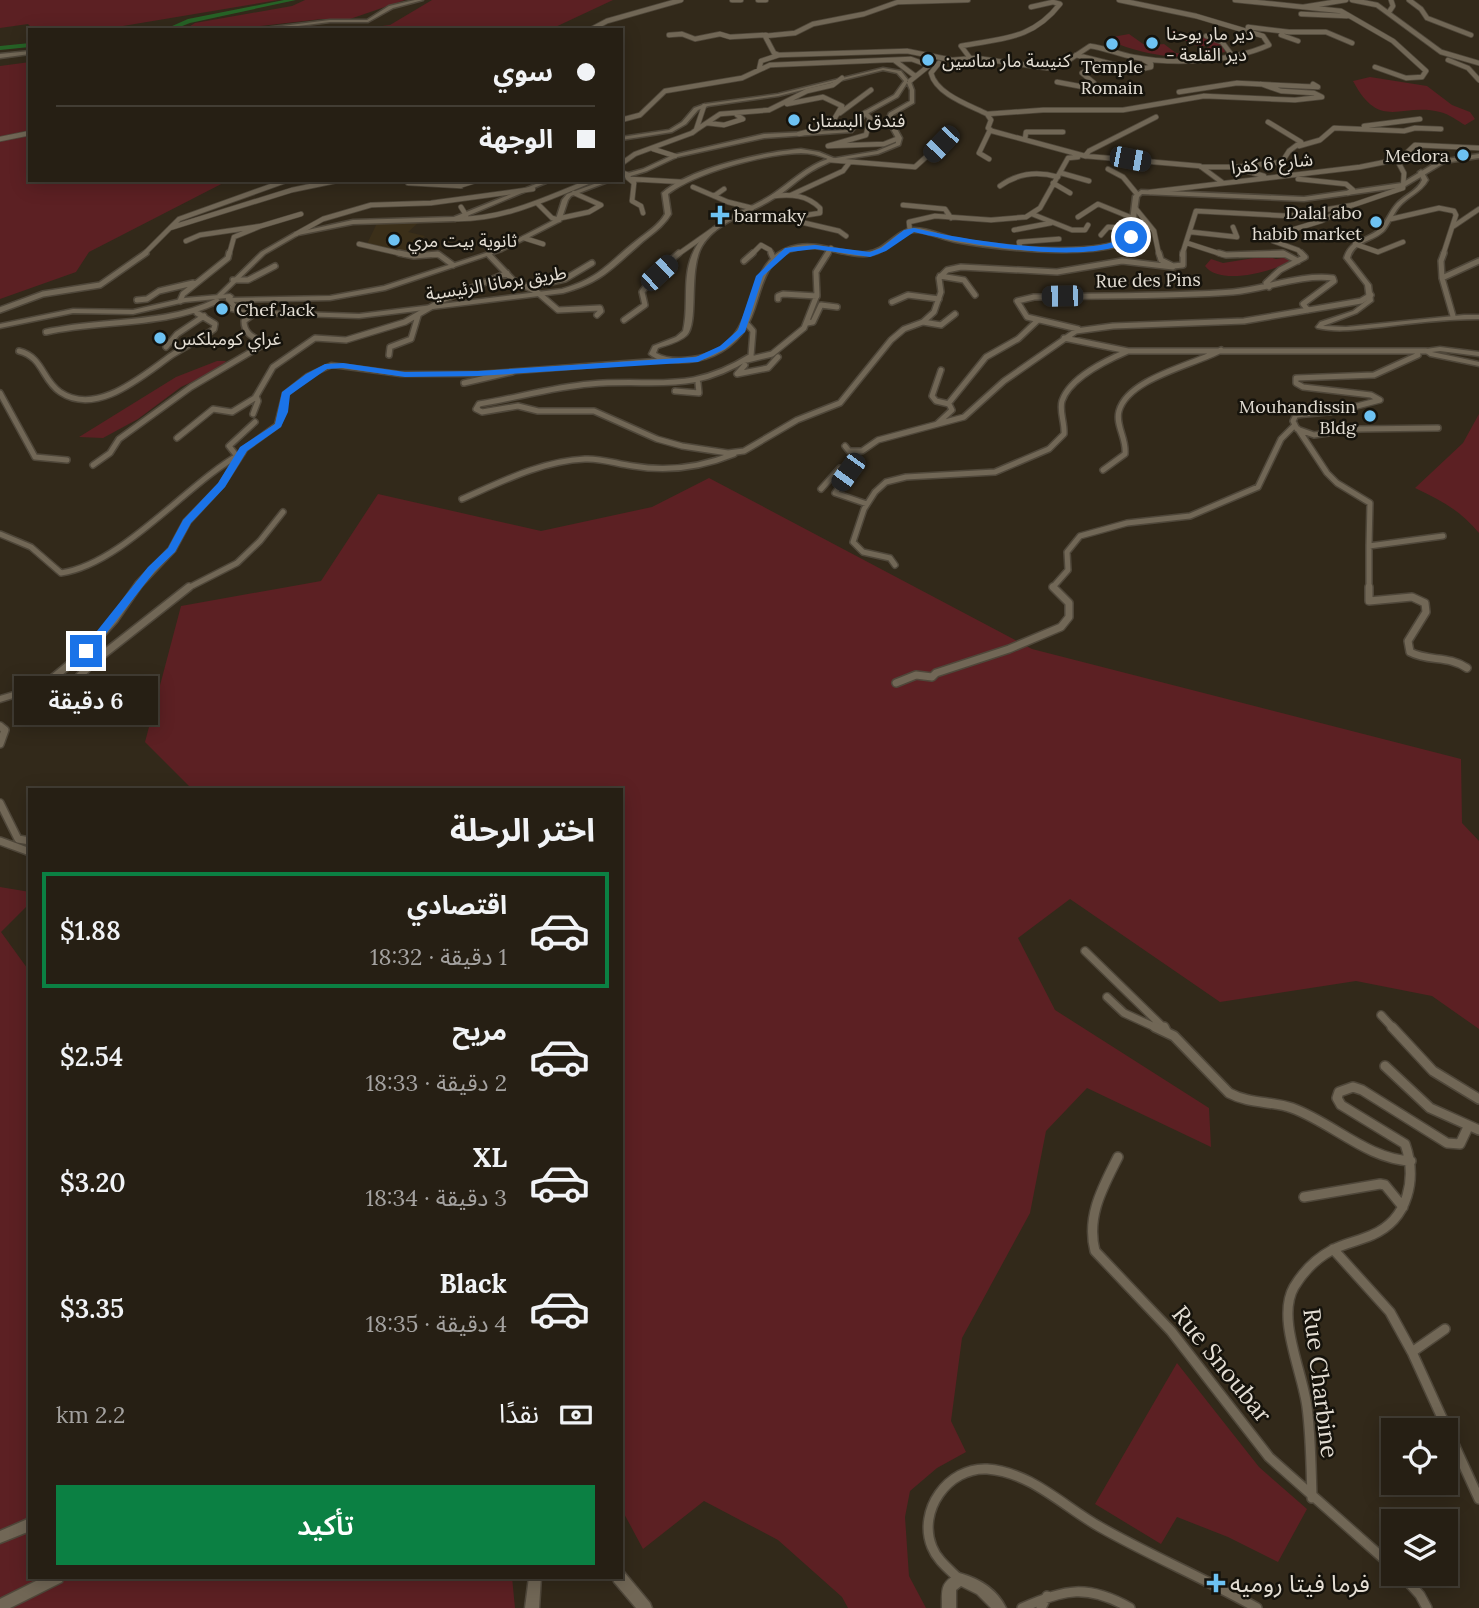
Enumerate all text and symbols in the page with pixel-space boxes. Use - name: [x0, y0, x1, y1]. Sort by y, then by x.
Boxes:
- place label: دير مار يوحنا - دير القلعة: [1166, 22, 1254, 66]
- marker: دير مار يوحنا - دير القلعة: [1144, 35, 1160, 51]
- marker: Temple Romain: [1104, 36, 1120, 52]
- place label: كنيسة مار ساسين: [942, 49, 1071, 72]
- marker: كنيسة مار ساسين: [920, 52, 936, 68]
- text: سوي: [493, 55, 553, 88]
- place label: Temple Romain: [1080, 55, 1144, 99]
- place label: فندق البستان: [808, 109, 905, 132]
- marker: فندق البستان: [786, 112, 802, 128]
- text: الوجهة: [479, 122, 553, 155]
- car: [919, 122, 964, 166]
- place label: Medora: [1385, 144, 1449, 167]
- car: [1108, 145, 1153, 173]
- street label: شارع 6 كفرا: [1230, 147, 1314, 182]
- marker: Medora: [1455, 147, 1471, 163]
- place label: Dalal abo habib market: [1252, 201, 1362, 245]
- place label: barmaky: [734, 204, 807, 227]
- marker: barmaky: [712, 207, 728, 223]
- marker: Dalal abo habib market: [1368, 214, 1384, 230]
- route start: [1115, 221, 1147, 253]
- place label: ثانوية بيت مري: [408, 229, 517, 254]
- marker: ثانوية بيت مري: [386, 232, 402, 248]
- car: [637, 251, 682, 295]
- street label: طريق برمانا الرئيسية: [424, 261, 568, 305]
- street label: Rue des Pins: [1095, 268, 1201, 292]
- car: [1041, 285, 1084, 307]
- place label: Chef Jack: [236, 298, 315, 321]
- marker: Chef Jack: [214, 301, 230, 317]
- place label: غراي كومبلكس: [174, 327, 281, 352]
- marker: غراي كومبلكس: [152, 330, 168, 346]
- place label: Mouhandissin Bldg: [1239, 395, 1357, 439]
- marker: Mouhandissin Bldg: [1362, 408, 1378, 424]
- car: [828, 449, 869, 495]
- route end: [70, 635, 102, 667]
- callout: 6 دقيقة: [14, 676, 158, 724]
- text: 6 دقيقة: [48, 686, 124, 715]
- text: اختر الرحلة: [450, 809, 595, 850]
- text: اقتصادي: [407, 888, 507, 921]
- icon: car: [528, 899, 591, 962]
- text: $1.88: [60, 914, 121, 947]
- text: 1 دقيقة · 18:32: [370, 942, 507, 971]
- text: مريح: [452, 1014, 507, 1047]
- icon: car: [528, 1025, 591, 1088]
- text: $2.54: [60, 1040, 123, 1073]
- text: 2 دقيقة · 18:33: [366, 1068, 507, 1097]
- text: XL: [473, 1141, 507, 1174]
- icon: car: [528, 1151, 591, 1214]
- text: $3.20: [60, 1166, 126, 1199]
- text: 3 دقيقة · 18:34: [366, 1183, 507, 1212]
- text: Black: [439, 1267, 507, 1300]
- icon: car: [528, 1277, 591, 1340]
- text: $3.35: [60, 1292, 124, 1325]
- street label: Rue Snoubar: [1165, 1299, 1279, 1429]
- street label: Rue Charbine: [1296, 1306, 1346, 1460]
- text: 4 دقيقة · 18:35: [366, 1309, 507, 1338]
- icon: cash: [557, 1396, 595, 1434]
- text: نقدًا: [499, 1397, 539, 1430]
- text: 2.2 km: [56, 1400, 125, 1429]
- map controls: [1381, 1418, 1458, 1586]
- button: locate: [1381, 1418, 1458, 1495]
- button: تأكيد: [56, 1485, 595, 1565]
- button: layers: [1381, 1509, 1458, 1586]
- place label: فرما فيتا روميه: [1230, 1568, 1370, 1599]
- marker: فرما فيتا روميه: [1208, 1575, 1224, 1591]

